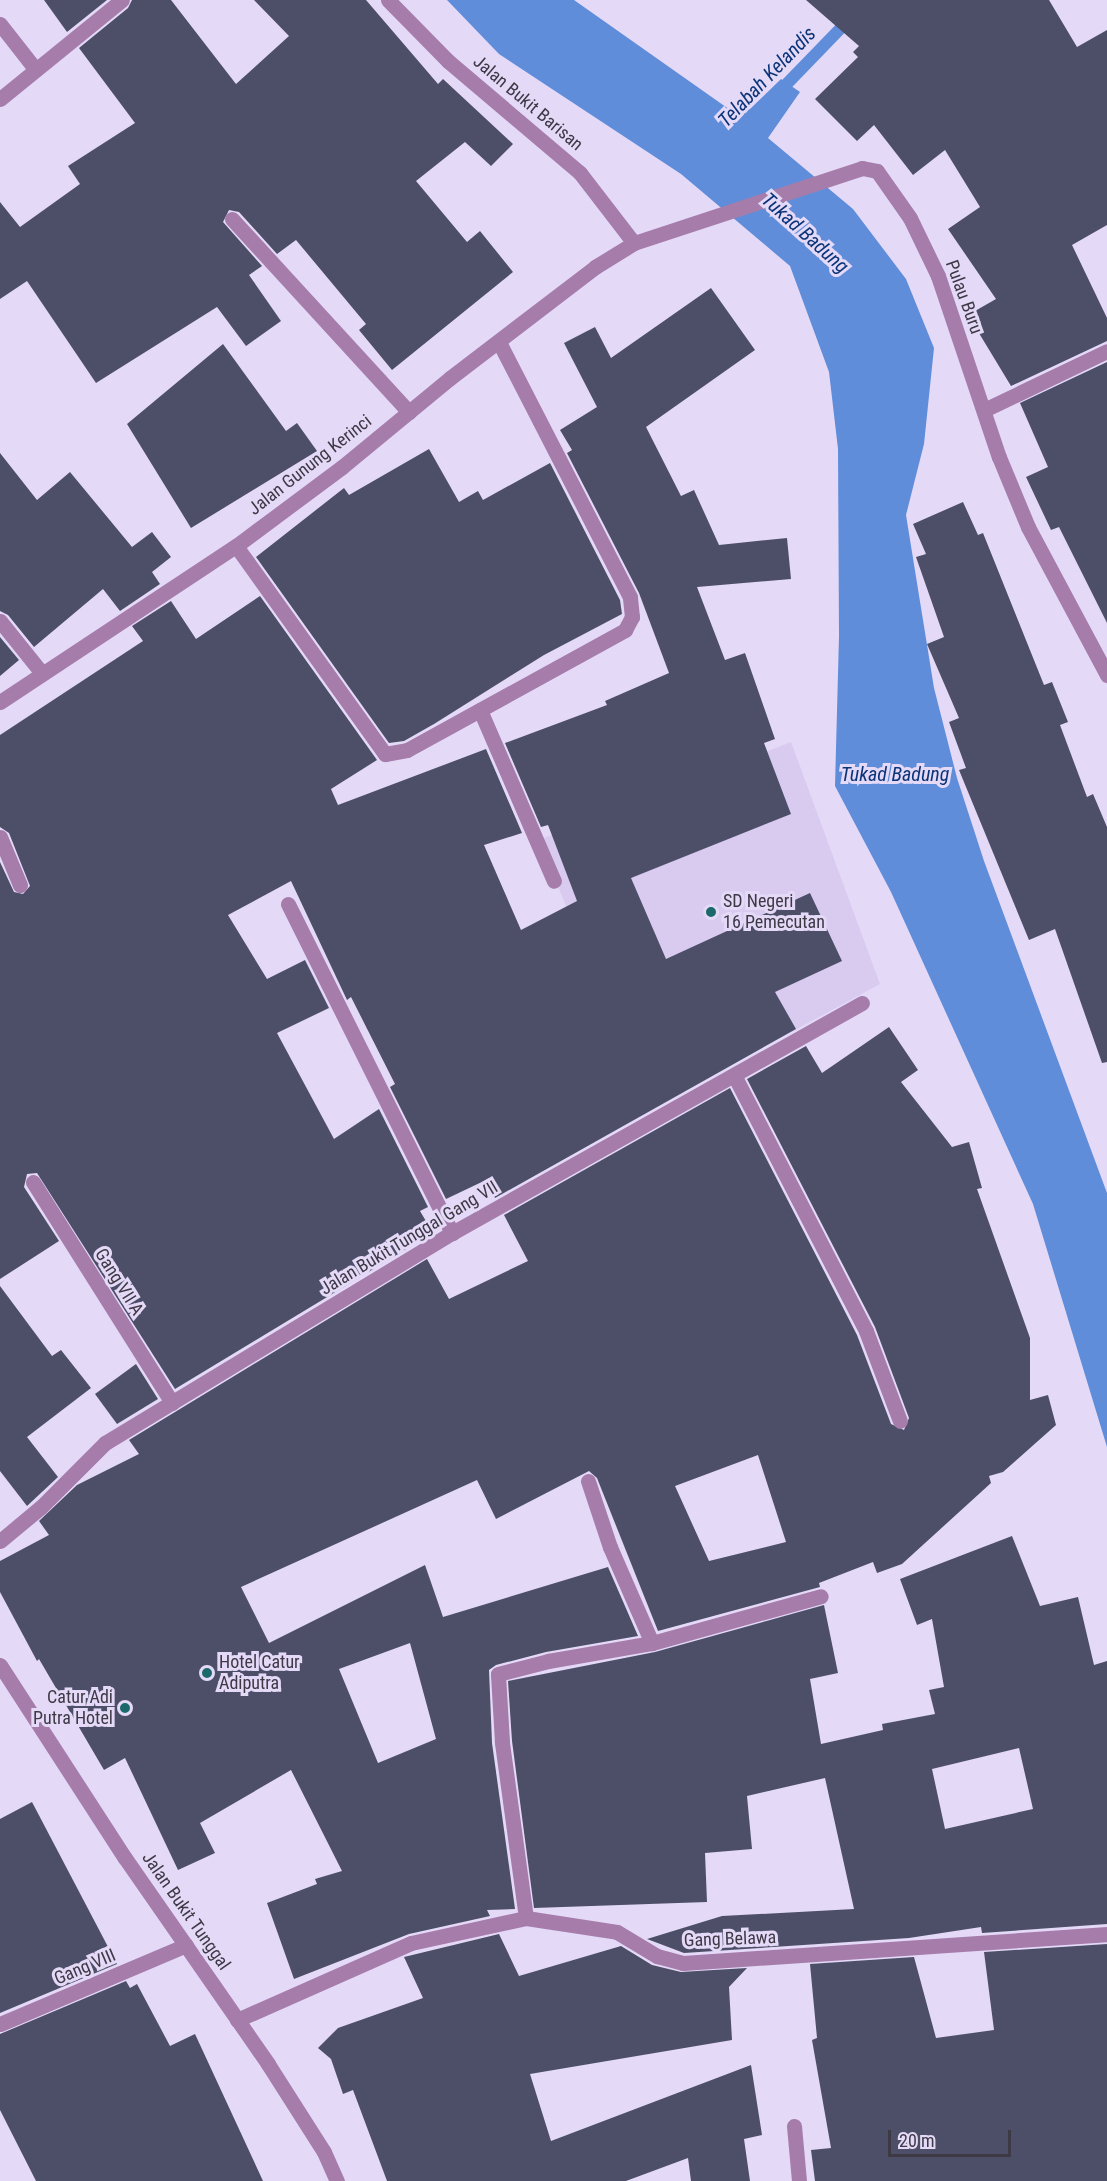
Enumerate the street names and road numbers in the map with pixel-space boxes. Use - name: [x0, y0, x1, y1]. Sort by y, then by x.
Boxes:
- street label: Jalan Bukit Barisan: [469, 51, 587, 155]
- street label: Pulau Buru: [941, 257, 987, 337]
- street label: Jalan Gunung Kerinci: [244, 410, 376, 520]
- street label: Jalan Bukit Tunggal Gang VII: [316, 1176, 502, 1300]
- street label: Gang VII A: [90, 1245, 148, 1319]
- street label: Jalan Bukit Tunggal: [137, 1848, 235, 1974]
- street label: Gang Belawa: [683, 1927, 777, 1951]
- street label: Gang VIII: [51, 1944, 119, 1990]

